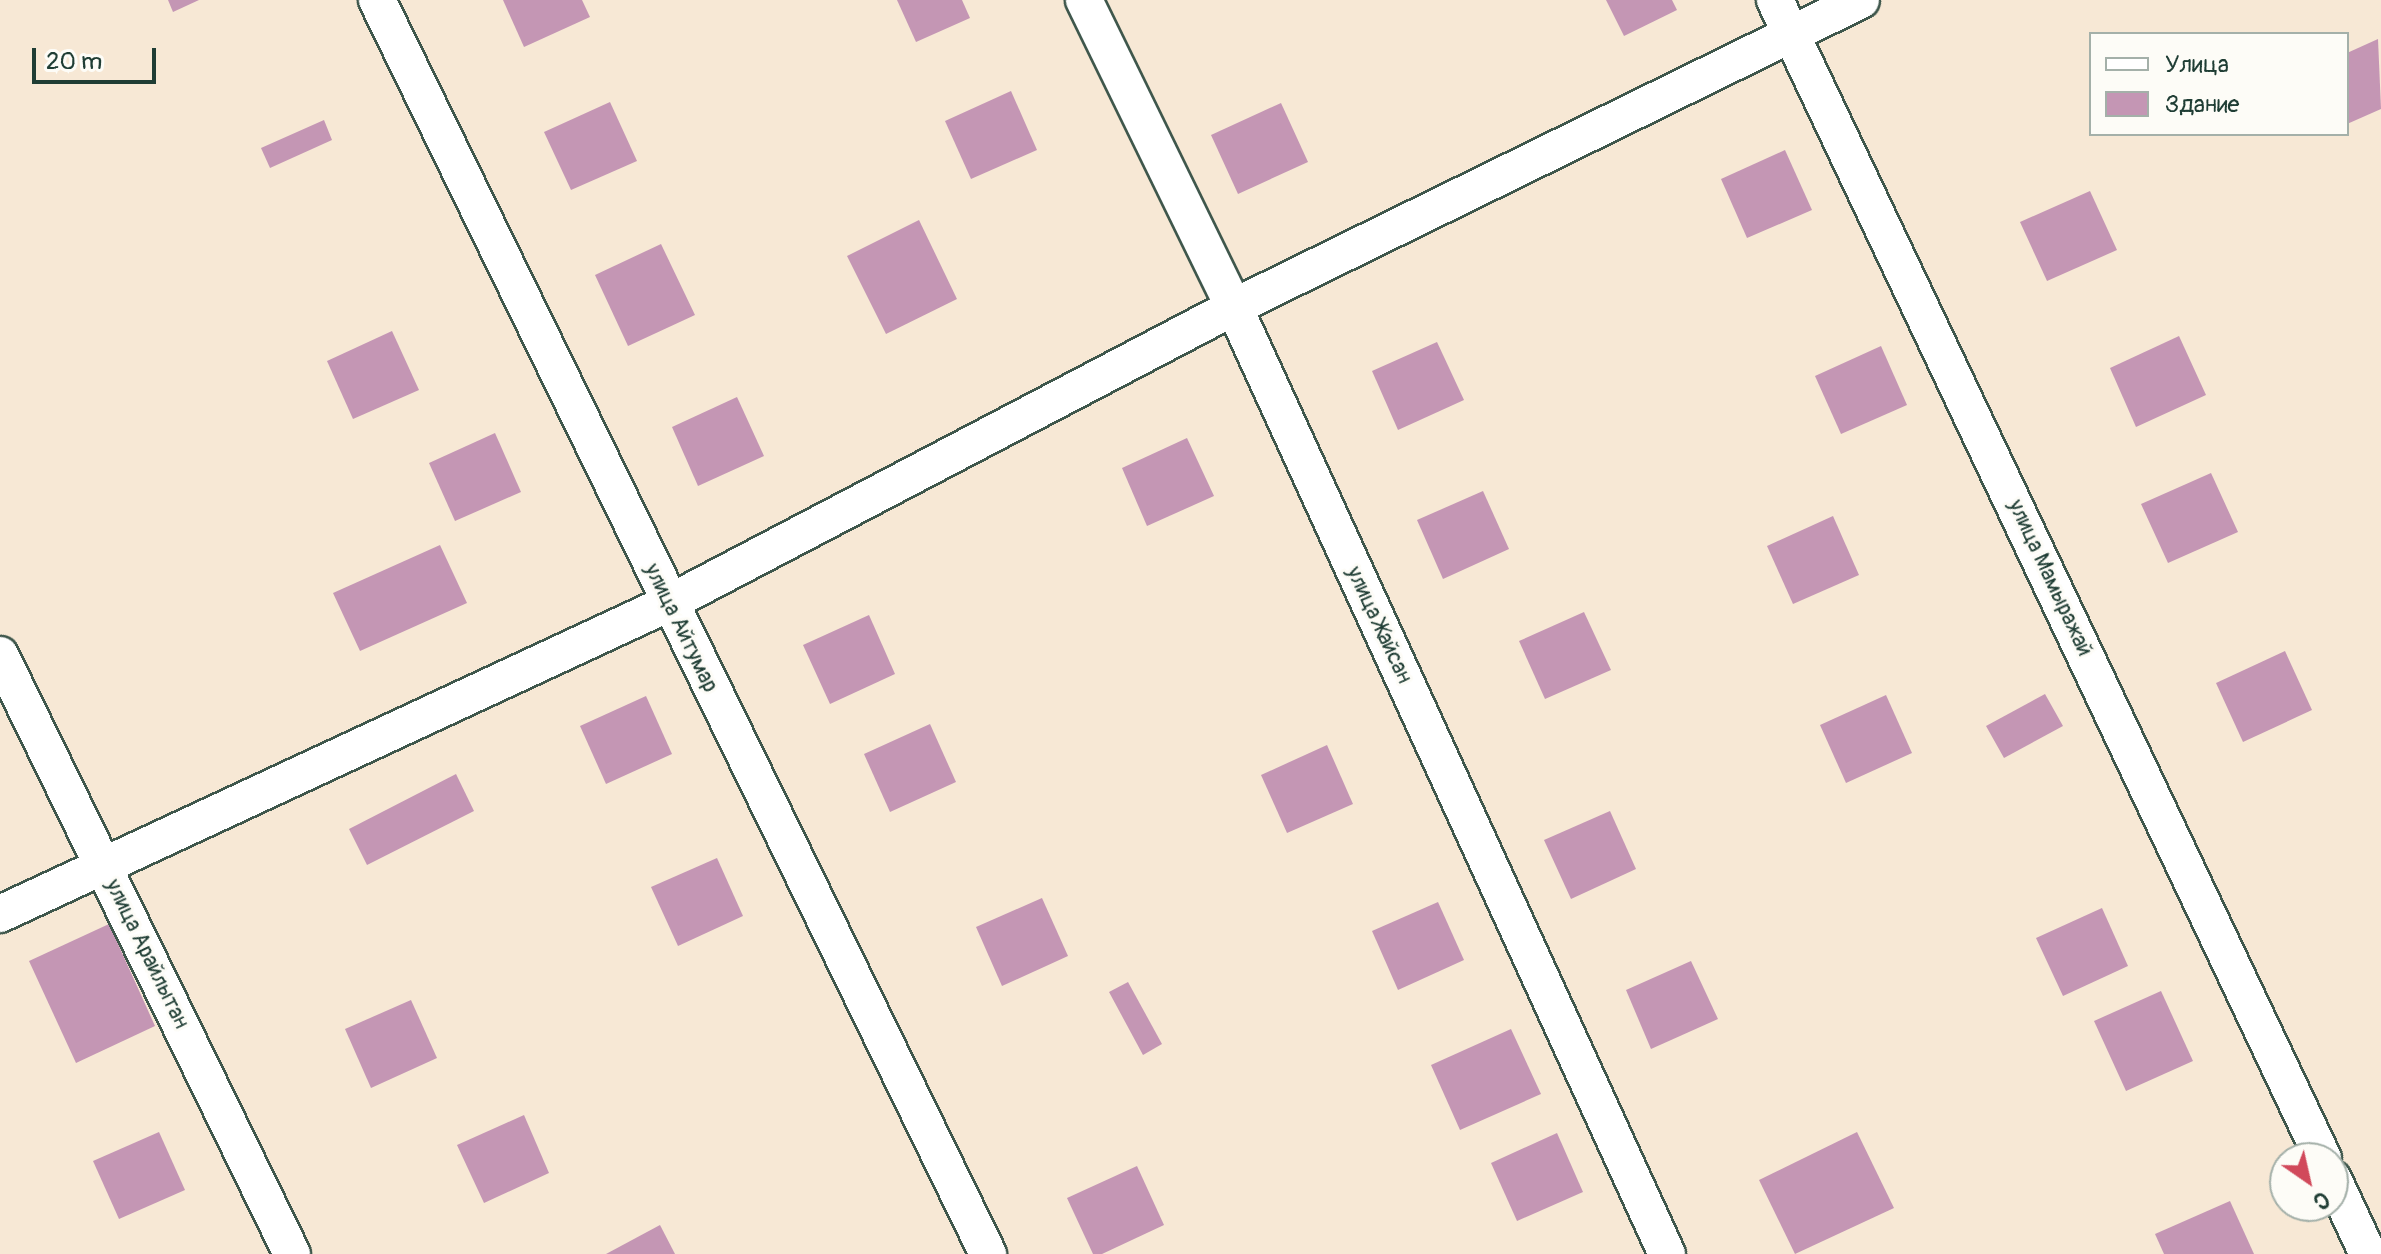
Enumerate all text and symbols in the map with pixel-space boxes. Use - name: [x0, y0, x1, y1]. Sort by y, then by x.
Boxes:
- scale bar: [36, 32, 160, 82]
- legend: [2089, 32, 2349, 136]
- text: 20 m: [46, 47, 102, 76]
- text: Улица: [2165, 50, 2229, 79]
- text: Здание: [2165, 90, 2239, 119]
- street label: улица Мамыражай: [2002, 495, 2098, 661]
- street label: улица Айтумар: [638, 559, 724, 697]
- street label: улица Жайсан: [1340, 562, 1418, 688]
- street label: улица Арайлытан: [99, 875, 195, 1033]
- north arrow: [2269, 1142, 2349, 1222]
- text: С: [2308, 1185, 2335, 1216]

